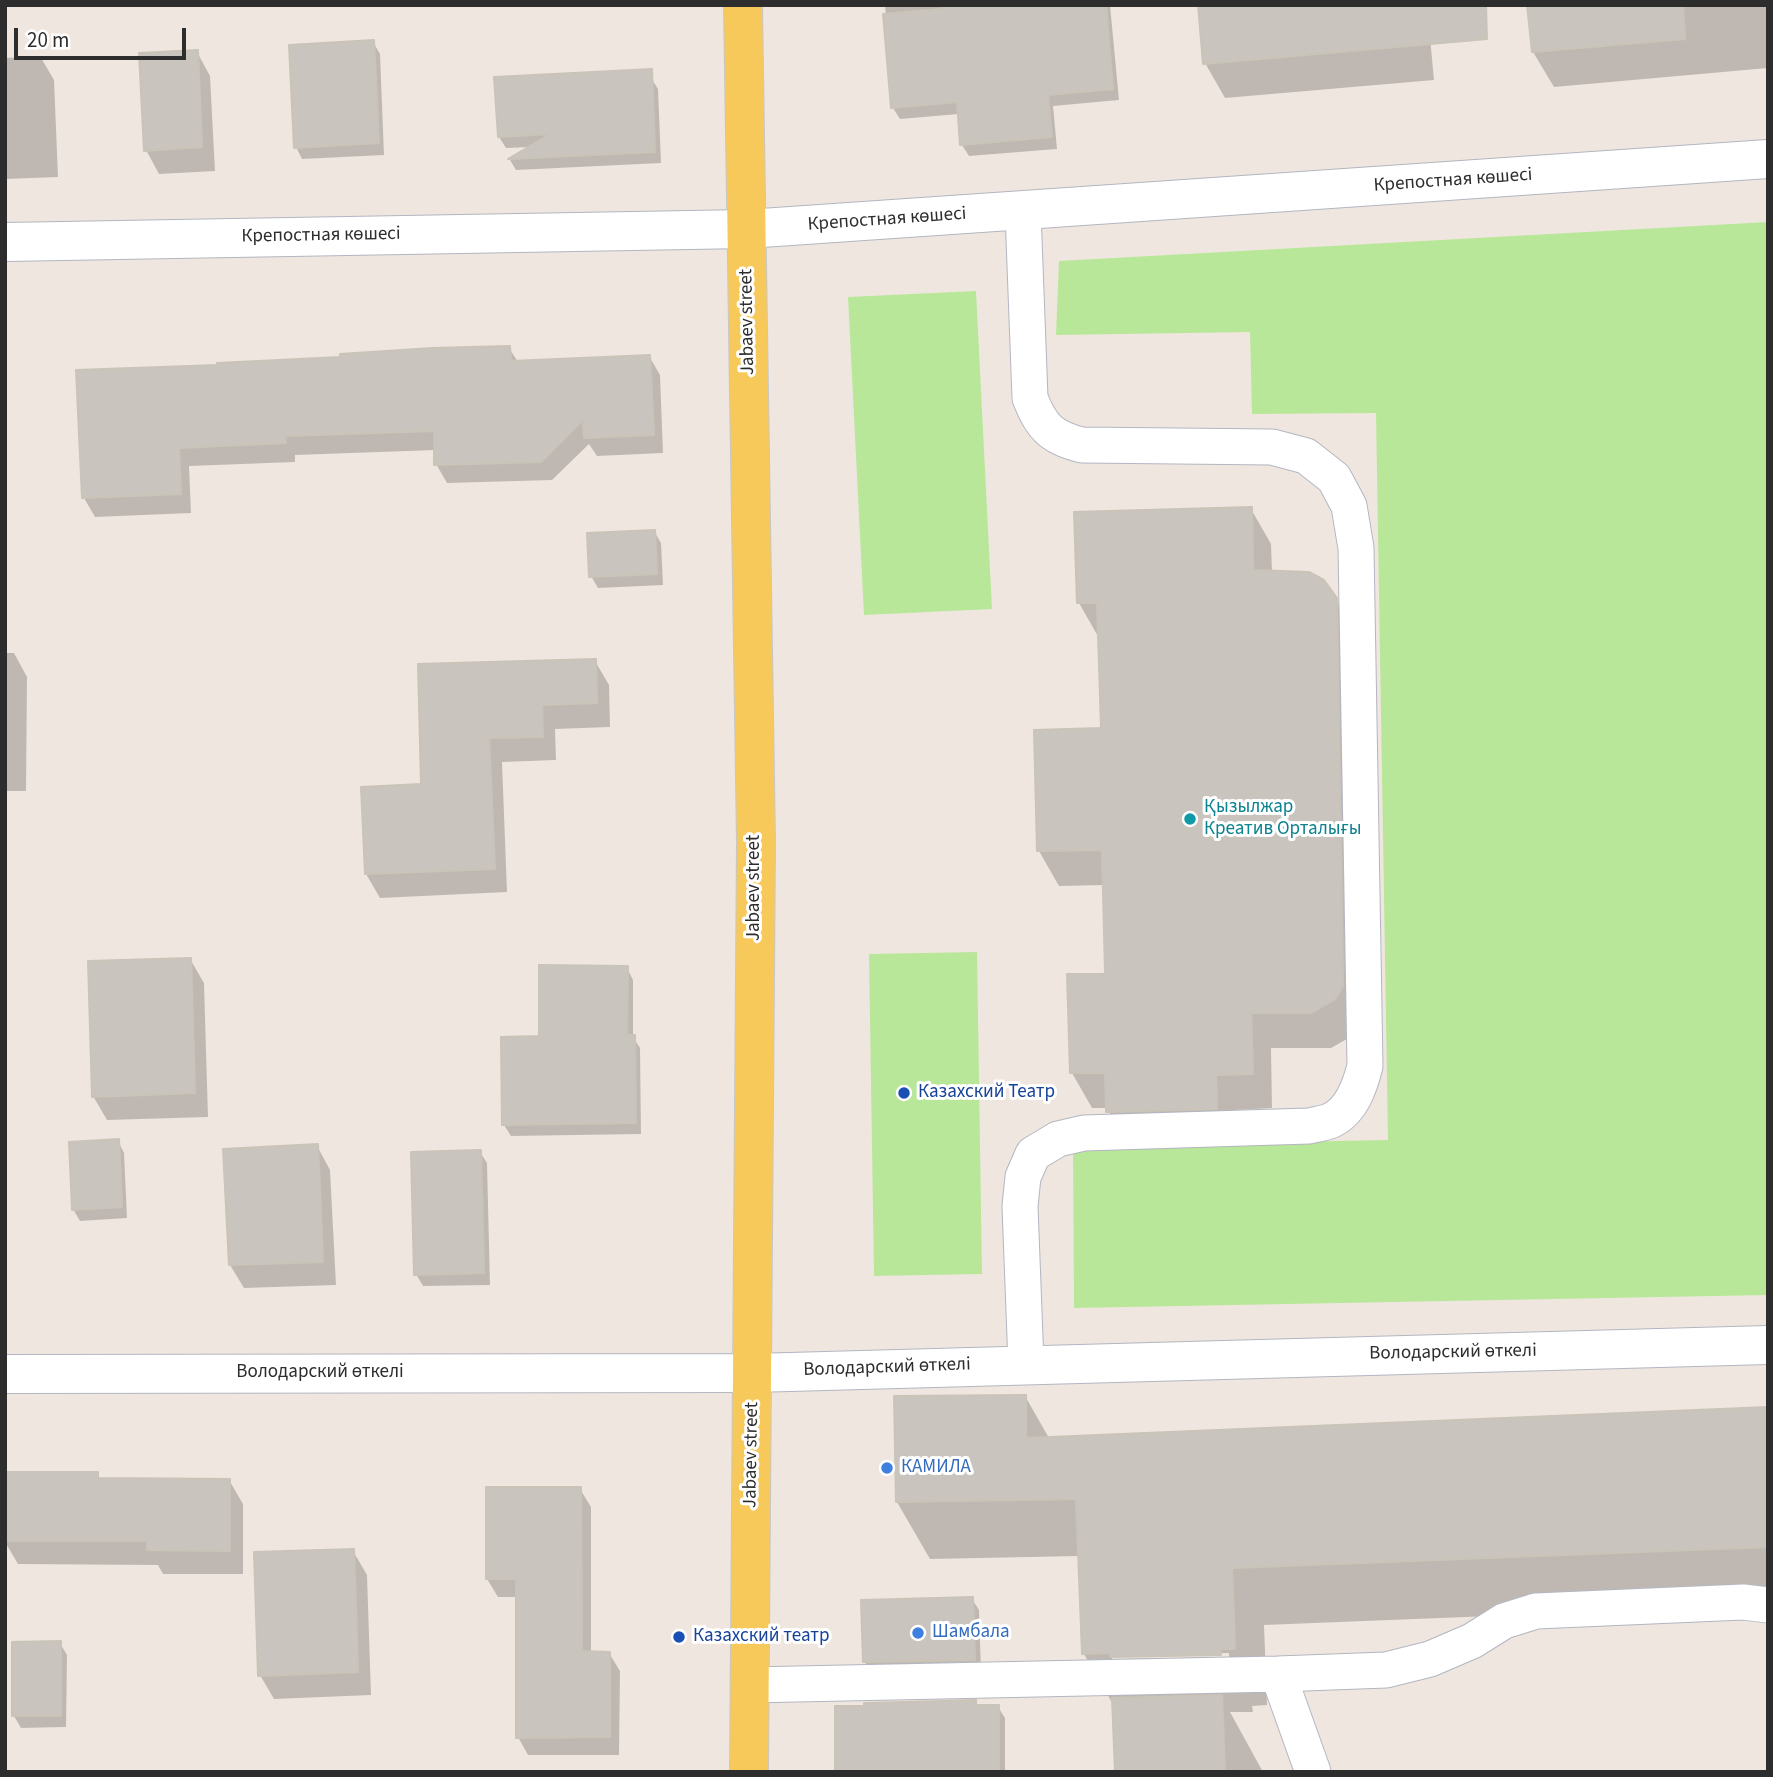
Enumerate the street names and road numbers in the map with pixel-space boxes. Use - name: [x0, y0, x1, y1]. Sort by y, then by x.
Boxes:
- street label: Крепостная көшесі: [1373, 164, 1533, 198]
- street label: Крепостная көшесі: [807, 203, 967, 237]
- street label: Крепостная көшесі: [241, 223, 401, 249]
- street label: Jabaev street: [736, 269, 760, 375]
- street label: Jabaev street: [744, 835, 766, 941]
- street label: Володарский өткелі: [1369, 1340, 1537, 1366]
- street label: Володарский өткелі: [803, 1354, 971, 1382]
- street label: Володарский өткелі: [236, 1362, 404, 1384]
- street label: Jabaev street: [740, 1402, 764, 1508]

